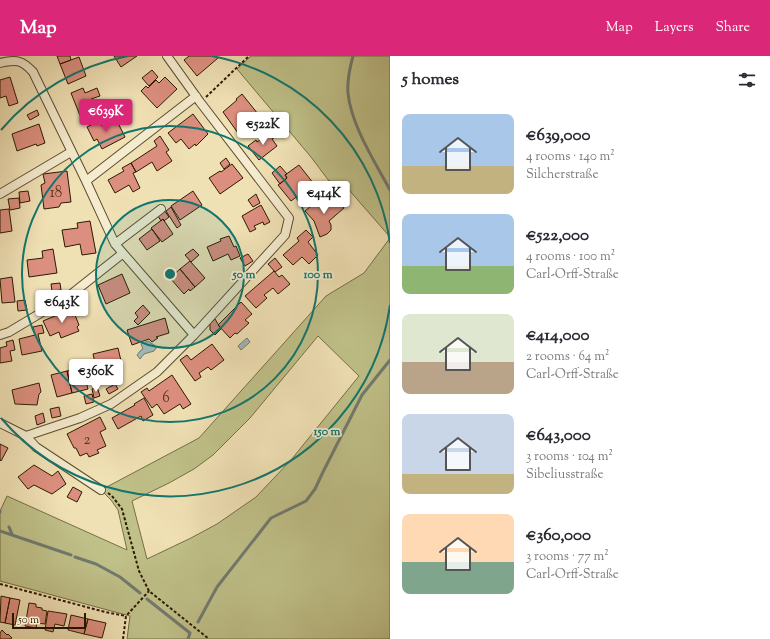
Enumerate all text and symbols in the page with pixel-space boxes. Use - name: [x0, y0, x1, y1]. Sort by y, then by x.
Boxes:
- text: Map: [20, 15, 57, 42]
- text: Map: [606, 18, 633, 38]
- text: Layers: [655, 18, 693, 38]
- text: Share: [715, 18, 750, 38]
- text: 5 homes: [402, 68, 459, 92]
- icon: filters: [736, 69, 758, 91]
- pin: €639K: [78, 99, 134, 133]
- text: €639K: [88, 103, 124, 121]
- pin: €522K: [235, 112, 291, 146]
- text: €522K: [246, 116, 280, 134]
- text: €639,000: [526, 124, 591, 148]
- icon: home: [434, 130, 482, 178]
- text: 4 rooms · 140 m²: [526, 148, 615, 166]
- text: Silcherstraße: [526, 166, 599, 184]
- pin: €414K: [296, 181, 352, 215]
- house number: 18: [50, 183, 62, 204]
- text: €414K: [307, 185, 341, 203]
- text: €522,000: [526, 224, 589, 248]
- icon: home: [434, 230, 482, 278]
- text: 4 rooms · 100 m²: [526, 248, 615, 266]
- text: 50 m: [232, 266, 256, 284]
- text: 100 m: [302, 266, 333, 284]
- text: Carl-Orff-Straße: [526, 266, 619, 284]
- centre of rings: [163, 267, 177, 281]
- pin: €643K: [34, 290, 90, 324]
- text: €643K: [44, 294, 80, 312]
- text: €414,000: [526, 324, 589, 348]
- icon: home: [434, 330, 482, 378]
- text: 2 rooms · 64 m²: [526, 348, 609, 366]
- pin: €360K: [68, 359, 124, 393]
- text: €360K: [78, 363, 114, 381]
- text: Carl-Orff-Straße: [526, 366, 619, 384]
- house number: 6: [162, 388, 170, 409]
- text: 150 m: [312, 423, 341, 441]
- text: €643,000: [526, 424, 591, 448]
- house number: 2: [83, 430, 91, 451]
- icon: home: [434, 430, 482, 478]
- text: 3 rooms · 104 m²: [526, 448, 613, 466]
- text: Sibeliusstraße: [526, 466, 604, 484]
- text: €360,000: [526, 524, 591, 548]
- icon: home: [434, 530, 482, 578]
- text: 3 rooms · 77 m²: [526, 548, 609, 566]
- text: Carl-Orff-Straße: [526, 566, 619, 584]
- scale bar: [12, 611, 86, 630]
- text: 50 m: [18, 612, 39, 628]

